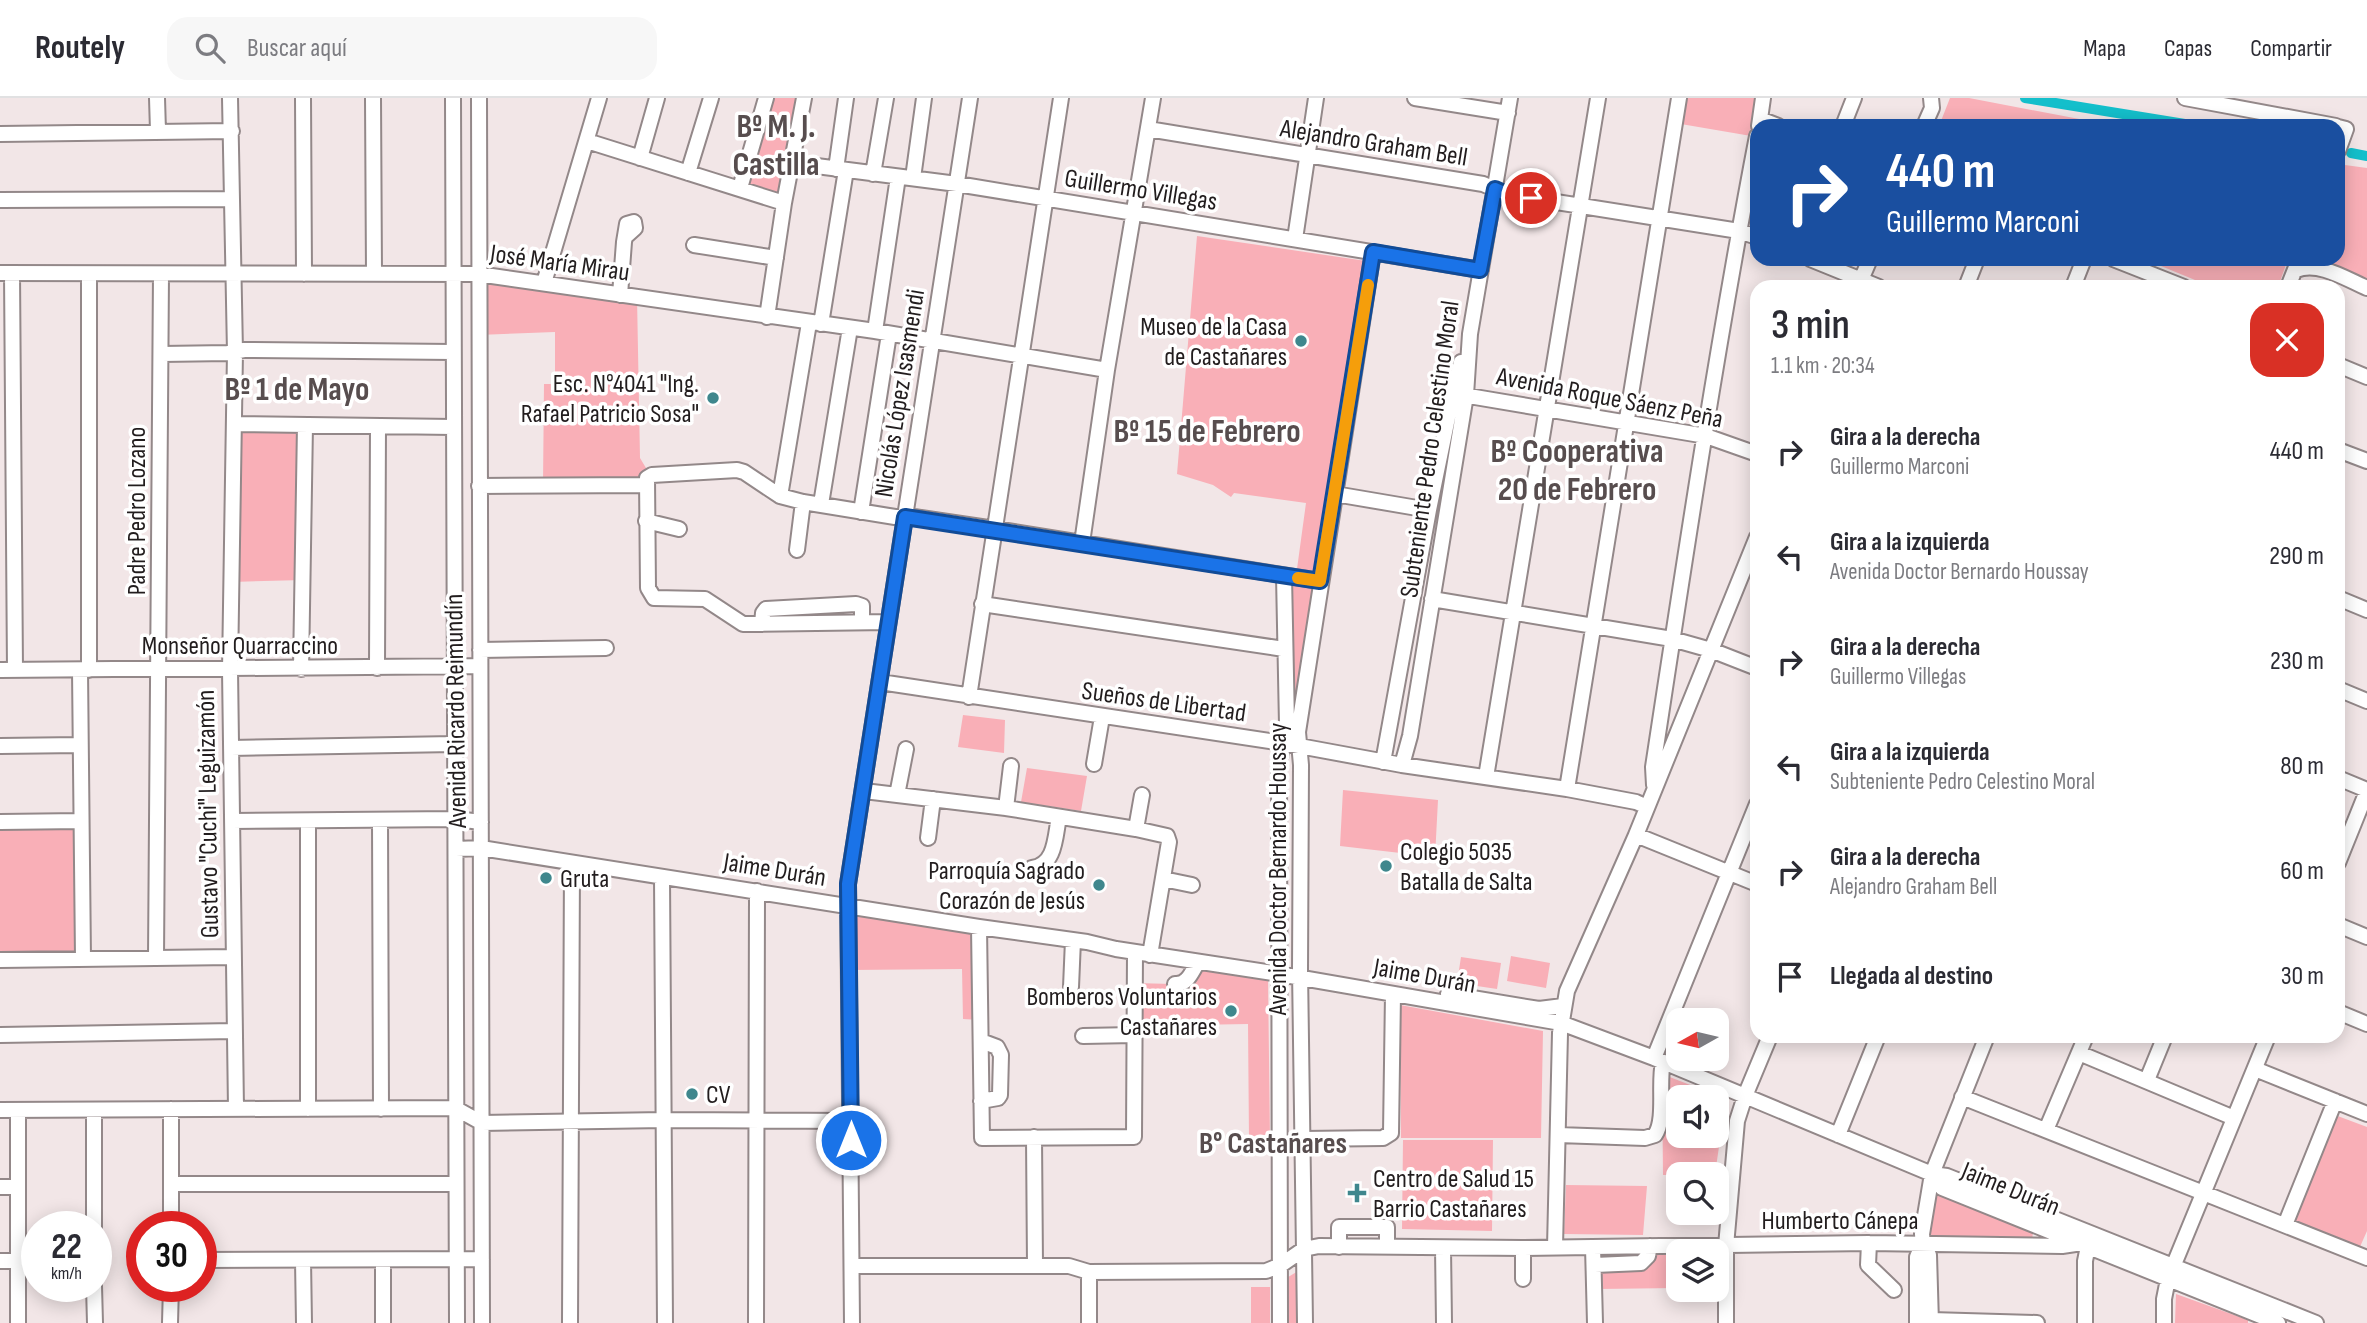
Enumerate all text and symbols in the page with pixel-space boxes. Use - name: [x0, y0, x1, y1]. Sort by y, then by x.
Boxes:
- search box: [167, 17, 657, 80]
- text: Routely: [35, 28, 125, 68]
- icon: search: [191, 29, 229, 67]
- text: Buscar aquí: [247, 33, 347, 64]
- text: Mapa: [2083, 34, 2126, 63]
- text: Capas: [2164, 34, 2212, 63]
- text: Compartir: [2250, 34, 2332, 63]
- district label: Bº M. J. Castilla: [732, 107, 820, 185]
- street label: Alejandro Graham Bell: [1277, 113, 1470, 174]
- text: 440 m: [1886, 143, 1995, 202]
- icon: right: [1771, 147, 1862, 238]
- street label: Guillermo Villegas: [1062, 163, 1219, 218]
- pin: [1501, 168, 1561, 228]
- icon: arrive: [1512, 179, 1550, 217]
- text: Guillermo Marconi: [1886, 203, 2080, 242]
- street label: José María Mirau: [487, 238, 631, 289]
- street label: Nicolás López Isasmendi: [869, 287, 932, 499]
- street label: Subteniente Pedro Celestino Moral: [1394, 299, 1467, 600]
- text: 3 min: [1771, 300, 1850, 351]
- button: close: [2250, 303, 2324, 377]
- place label: Museo de la Casa de Castañares: [1140, 312, 1287, 373]
- marker: Museo de la Casa de Castañares: [1293, 333, 1309, 349]
- text: 1.1 km · 20:34: [1771, 352, 1875, 380]
- street label: Avenida Roque Sáenz Peña: [1493, 361, 1725, 436]
- place label: Esc. N°4041 "Ing. Rafael Patricio Sosa": [521, 369, 699, 430]
- district label: Bº 1 de Mayo: [225, 370, 369, 410]
- marker: Esc. N°4041 "Ing. Rafael Patricio Sosa": [705, 390, 721, 406]
- district label: Bº 15 de Febrero: [1113, 412, 1301, 452]
- text: Gira a la derecha: [1830, 422, 1980, 453]
- street label: Padre Pedro Lozano: [122, 427, 153, 595]
- district label: Bº Cooperativa 20 de Febrero: [1491, 432, 1663, 510]
- icon: right: [1771, 433, 1809, 471]
- text: 440 m: [2270, 436, 2324, 467]
- text: Guillermo Marconi: [1830, 453, 1969, 481]
- text: Gira a la izquierda: [1830, 527, 1990, 558]
- icon: left: [1771, 538, 1809, 576]
- text: 290 m: [2269, 541, 2324, 572]
- text: Avenida Doctor Bernardo Houssay: [1830, 558, 2089, 586]
- street label: Avenida Ricardo Reimundín: [439, 594, 474, 829]
- street label: Monseñor Quarraccino: [142, 631, 338, 662]
- text: Gira a la derecha: [1830, 632, 1980, 663]
- icon: right: [1771, 643, 1809, 681]
- text: 230 m: [2270, 646, 2324, 677]
- text: Guillermo Villegas: [1830, 663, 1966, 691]
- street label: Sueños de Libertad: [1080, 676, 1248, 729]
- street label: Gustavo "Cuchi" Leguizamón: [191, 689, 226, 938]
- street label: Avenida Doctor Bernardo Houssay: [1263, 723, 1294, 1016]
- text: Gira a la izquierda: [1830, 737, 1990, 768]
- icon: left: [1771, 748, 1809, 786]
- text: 80 m: [2280, 751, 2324, 782]
- text: Subteniente Pedro Celestino Moral: [1830, 768, 2095, 796]
- place label: Colegio 5035 Batalla de Salta: [1400, 837, 1533, 898]
- text: Gira a la derecha: [1830, 842, 1980, 873]
- street label: Jaime Durán: [720, 847, 828, 894]
- icon: right: [1771, 853, 1809, 891]
- place label: Parroquía Sagrado Corazón de Jesús: [928, 856, 1085, 917]
- text: 60 m: [2280, 856, 2324, 887]
- marker: Colegio 5035 Batalla de Salta: [1378, 858, 1394, 874]
- place label: Gruta: [560, 864, 609, 895]
- marker: Gruta: [538, 870, 554, 886]
- text: Alejandro Graham Bell: [1830, 873, 1997, 901]
- marker: Parroquía Sagrado Corazón de Jesús: [1091, 877, 1107, 893]
- street label: Jaime Durán: [1370, 952, 1478, 1001]
- icon: arrive: [1771, 958, 1809, 996]
- text: Llegada al destino: [1830, 961, 1993, 992]
- text: 30 m: [2281, 961, 2324, 992]
- place label: Bomberos Voluntarios Castañares: [1026, 982, 1217, 1043]
- marker: Bomberos Voluntarios Castañares: [1223, 1003, 1239, 1019]
- north arrow: [1666, 1008, 1729, 1071]
- map controls: [1666, 1008, 1729, 1302]
- place label: CV: [706, 1080, 731, 1111]
- button: sound: [1666, 1085, 1729, 1148]
- marker: CV: [684, 1086, 700, 1102]
- position arrow: [814, 1103, 888, 1177]
- district label: B° Castañares: [1199, 1126, 1347, 1162]
- street label: Jaime Durán: [1956, 1155, 2064, 1223]
- button: search: [1666, 1162, 1729, 1225]
- place label: Centro de Salud 15 Barrio Castañares: [1373, 1164, 1534, 1225]
- marker: Centro de Salud 15 Barrio Castañares: [1347, 1183, 1367, 1203]
- street label: Humberto Cánepa: [1762, 1206, 1918, 1237]
- speed limit sign: 30: [126, 1211, 217, 1302]
- text: 22: [51, 1226, 82, 1269]
- button: layers: [1666, 1239, 1729, 1302]
- text: km/h: [51, 1263, 82, 1284]

